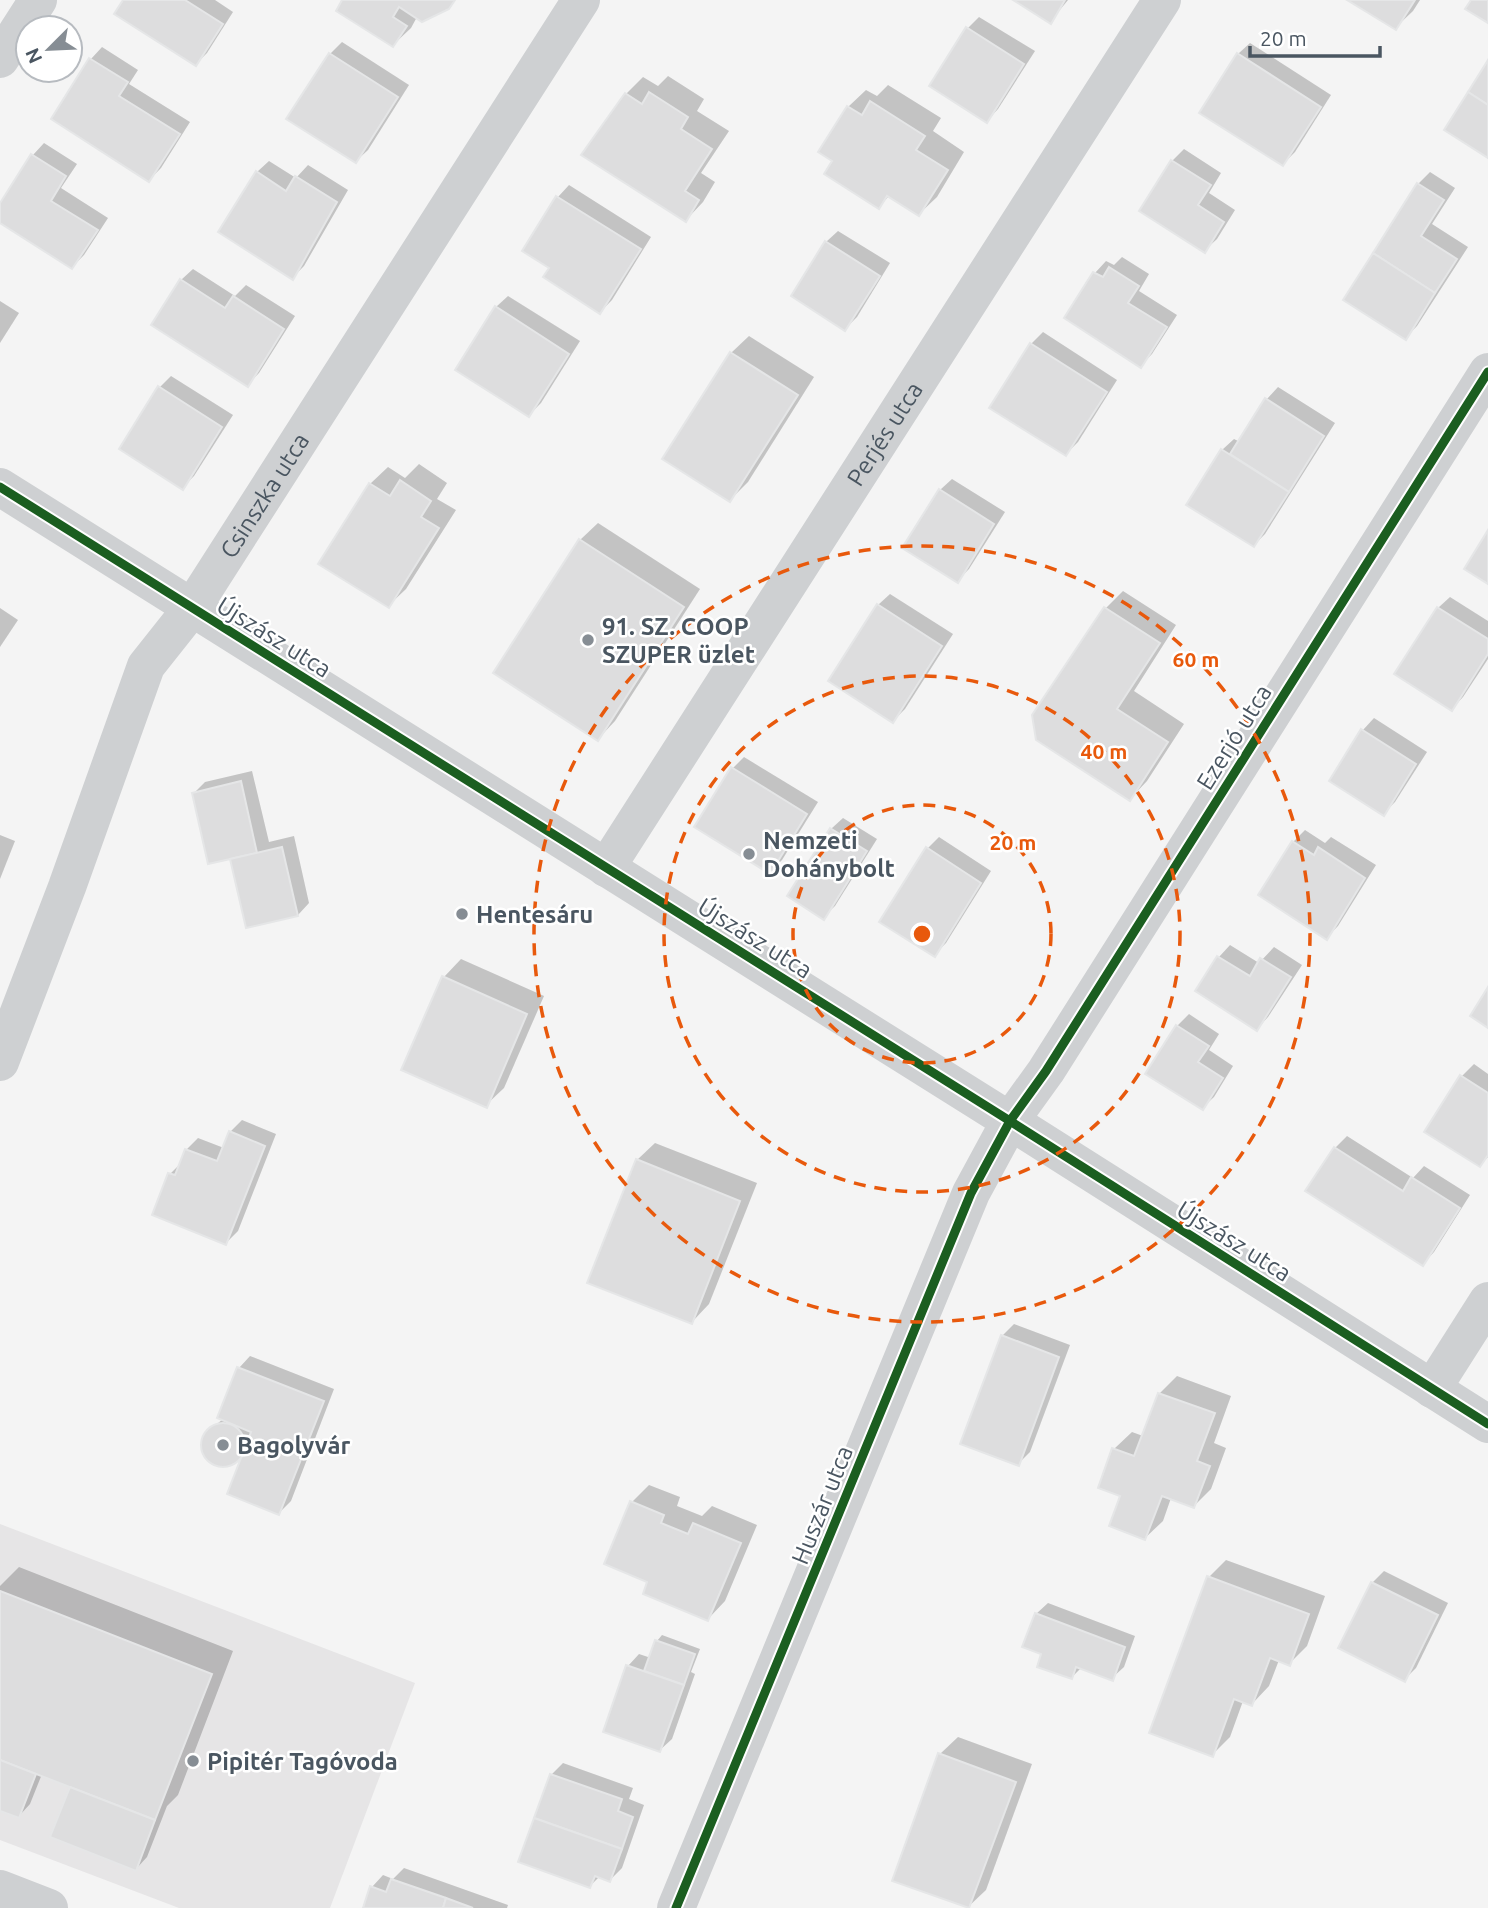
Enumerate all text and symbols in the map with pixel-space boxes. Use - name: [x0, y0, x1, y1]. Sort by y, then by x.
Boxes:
- north arrow: [14, 14, 84, 84]
- scale bar: [1250, 14, 1380, 58]
- text: 20 m: [1260, 26, 1307, 50]
- text: N: [21, 45, 46, 67]
- street label: Perjés utca: [841, 377, 927, 490]
- street label: Csinszka utca: [214, 428, 314, 563]
- street label: Újszász utca: [212, 590, 337, 683]
- place label: 91. SZ. COOP SZUPER üzlet: [602, 613, 755, 668]
- marker: 91. SZ. COOP SZUPER üzlet: [580, 632, 596, 648]
- text: 60 m: [1173, 647, 1219, 671]
- street label: Ezerjó utca: [1191, 680, 1277, 794]
- text: 40 m: [1081, 739, 1127, 763]
- place label: Nemzeti Dohánybolt: [763, 827, 895, 882]
- text: 20 m: [990, 830, 1036, 854]
- marker: Nemzeti Dohánybolt: [741, 846, 757, 862]
- street label: Újszász utca: [693, 891, 818, 984]
- place label: Hentesáru: [476, 901, 593, 928]
- marker: Hentesáru: [454, 906, 470, 922]
- centre of rings: [910, 922, 934, 946]
- street label: Újszász utca: [1172, 1194, 1297, 1287]
- place label: Bagolyvár: [237, 1432, 350, 1459]
- marker: Bagolyvár: [215, 1437, 231, 1453]
- street label: Huszár utca: [786, 1442, 858, 1568]
- place label: Pipitér Tagóvoda: [207, 1748, 398, 1775]
- marker: Pipitér Tagóvoda: [185, 1753, 201, 1769]

